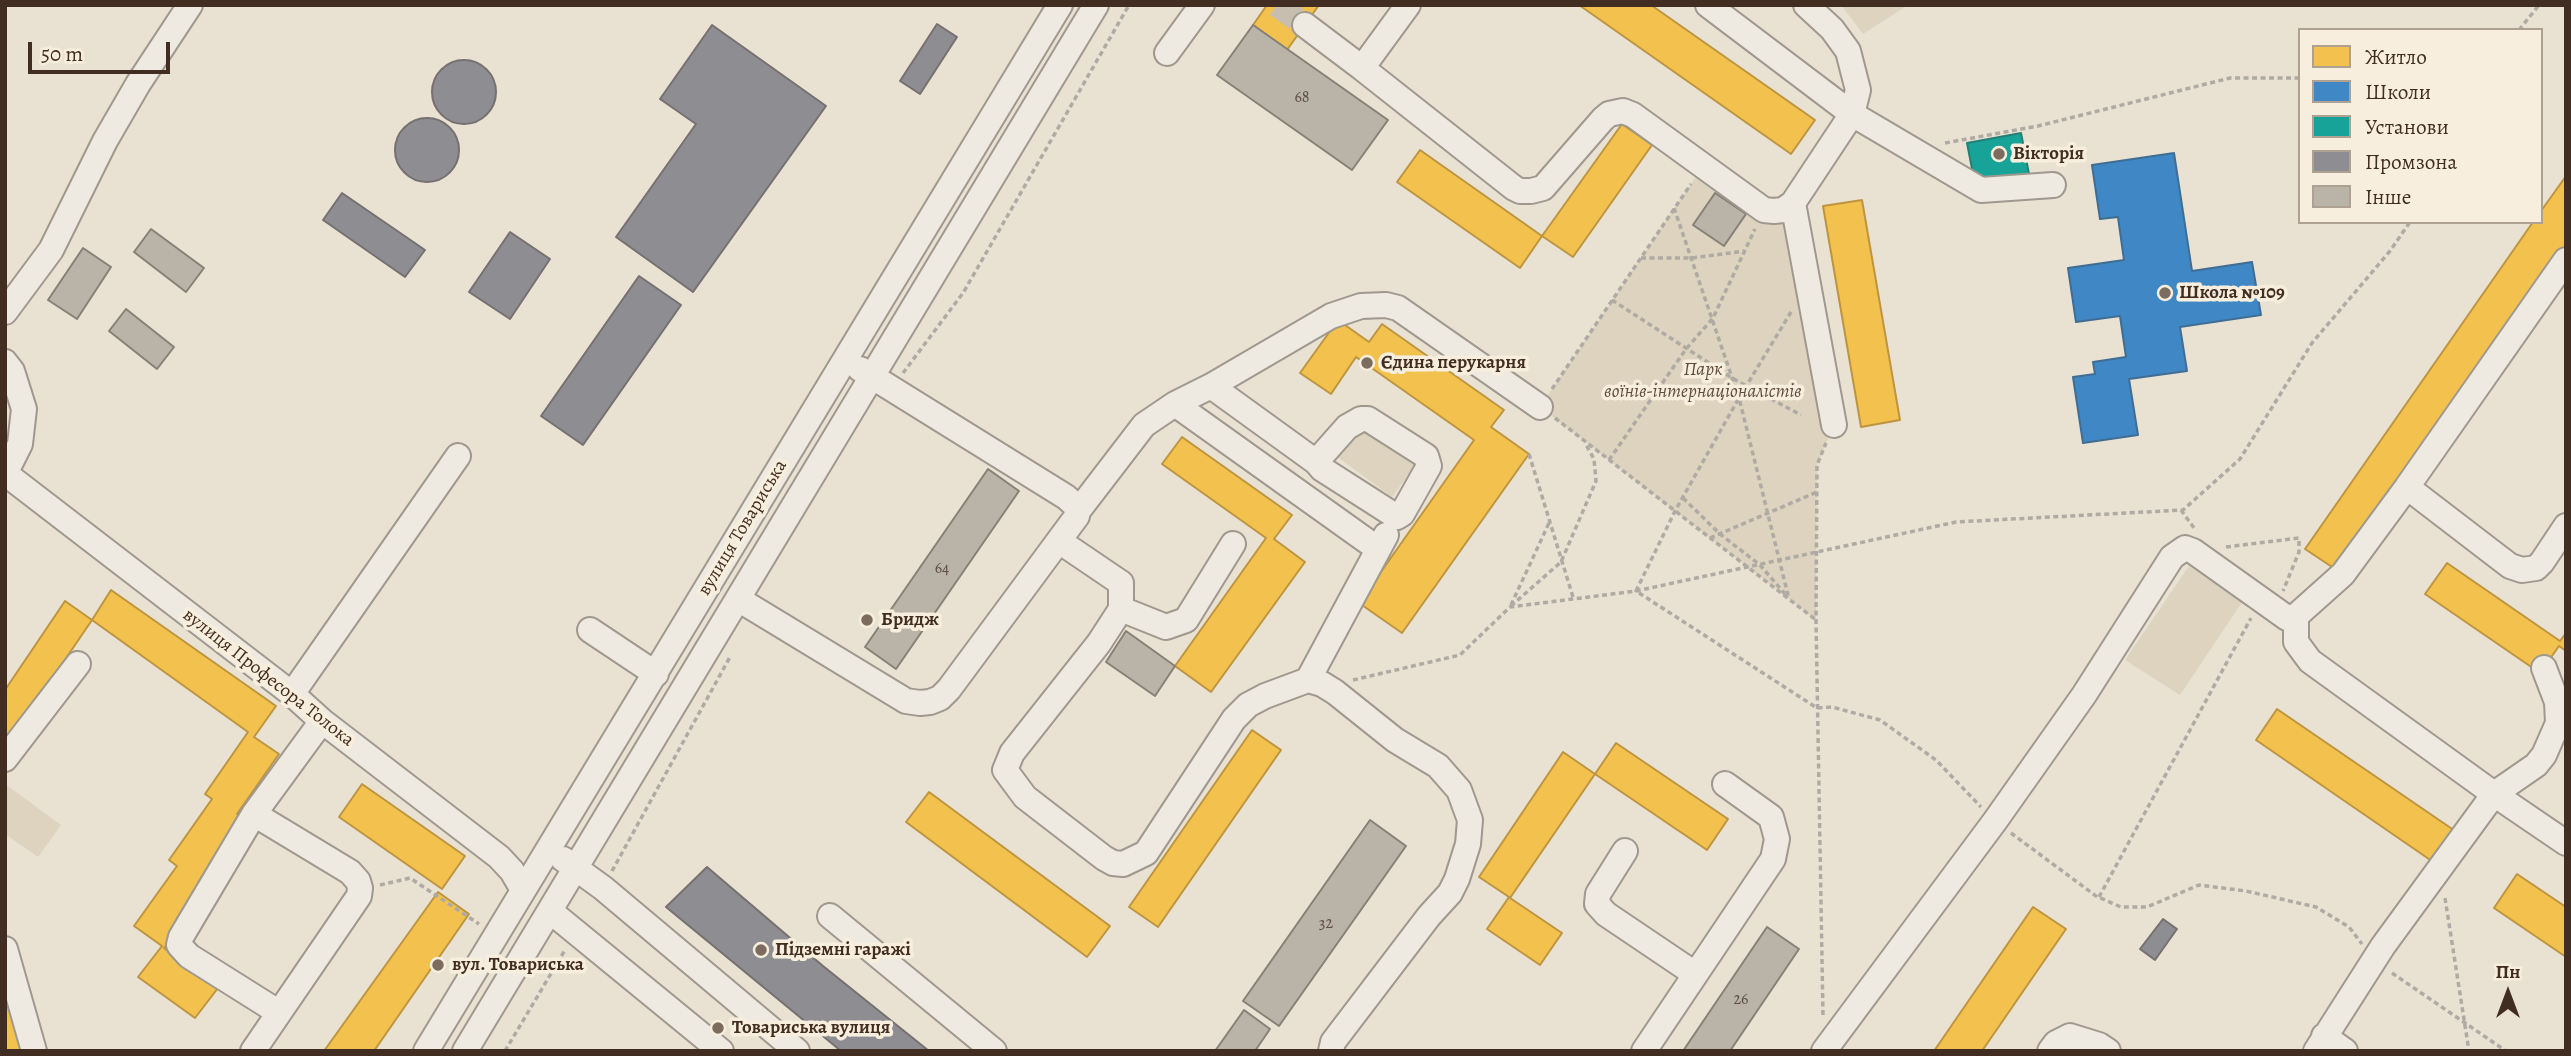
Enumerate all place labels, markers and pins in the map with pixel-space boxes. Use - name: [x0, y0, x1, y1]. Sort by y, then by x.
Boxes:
- place label: Вікторія: [2013, 143, 2084, 165]
- marker: Вікторія: [1991, 146, 2007, 162]
- place label: Школа №109: [2179, 282, 2285, 304]
- marker: Школа №109: [2157, 285, 2173, 301]
- place label: Єдина перукарня: [1381, 352, 1526, 374]
- marker: Єдина перукарня: [1359, 355, 1375, 371]
- place label: Бридж: [881, 609, 939, 631]
- marker: Бридж: [859, 612, 875, 628]
- place label: Підземні гаражі: [775, 939, 911, 961]
- marker: Підземні гаражі: [753, 942, 769, 958]
- place label: вул. Товариська: [452, 954, 584, 976]
- marker: вул. Товариська: [430, 957, 446, 973]
- place label: Товариська вулиця: [732, 1017, 890, 1039]
- marker: Товариська вулиця: [710, 1020, 726, 1036]

